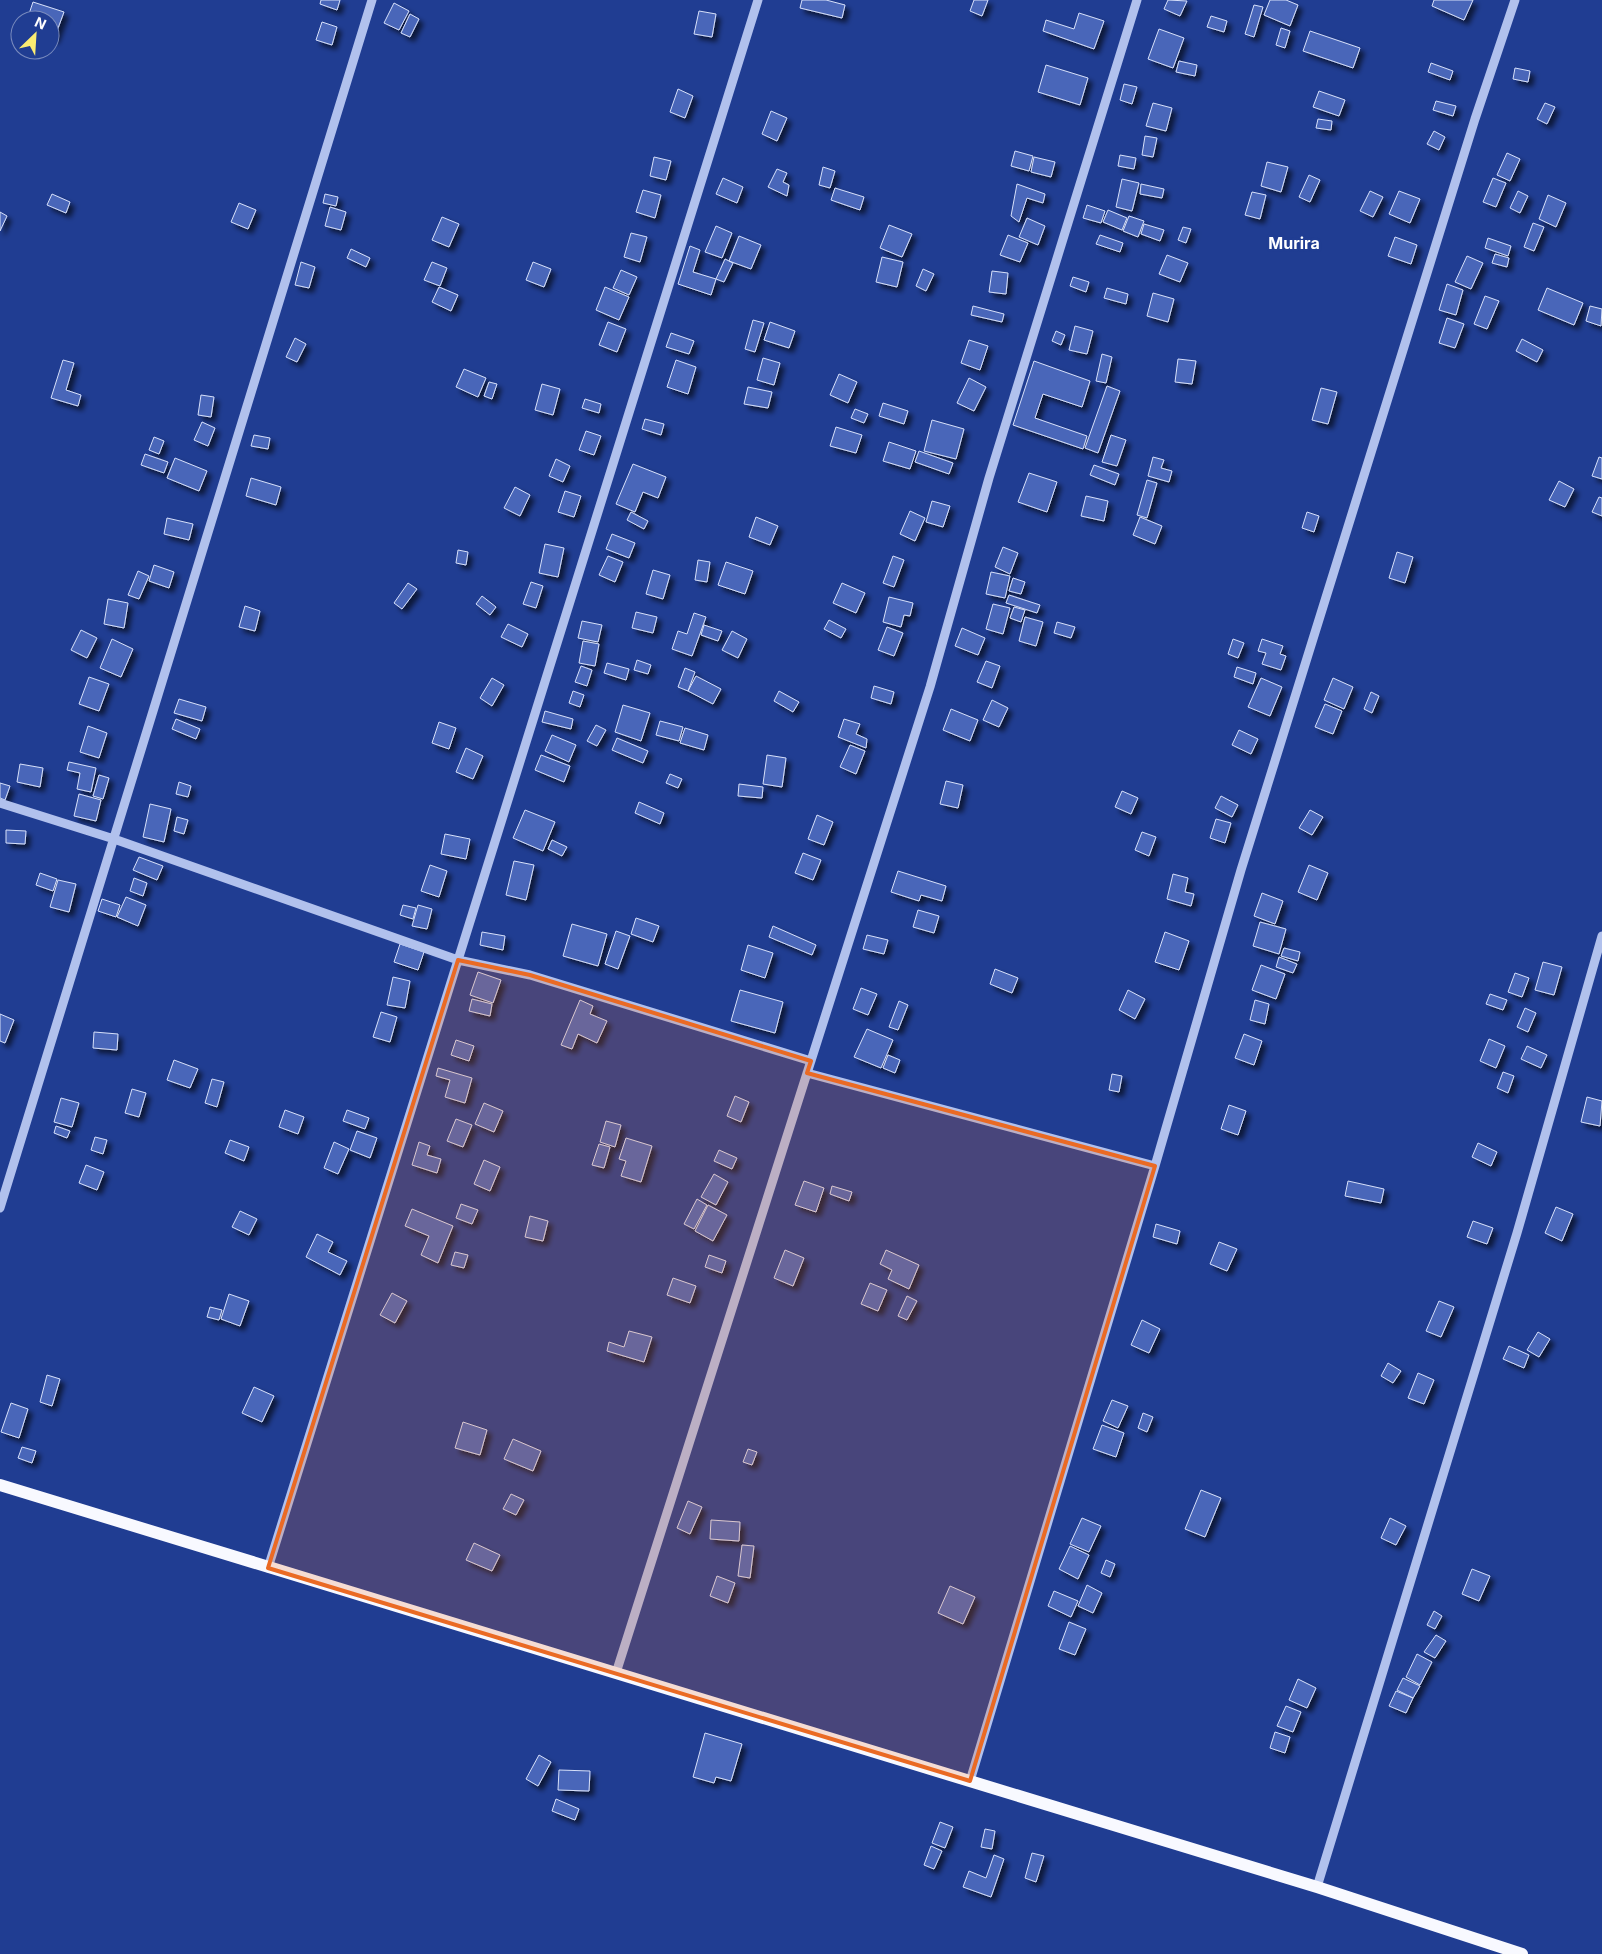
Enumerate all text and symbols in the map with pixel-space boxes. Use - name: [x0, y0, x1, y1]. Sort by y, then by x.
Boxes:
- north arrow: [10, 10, 60, 60]
- text: N: [32, 13, 49, 33]
- district label: Murira: [1268, 233, 1320, 253]

